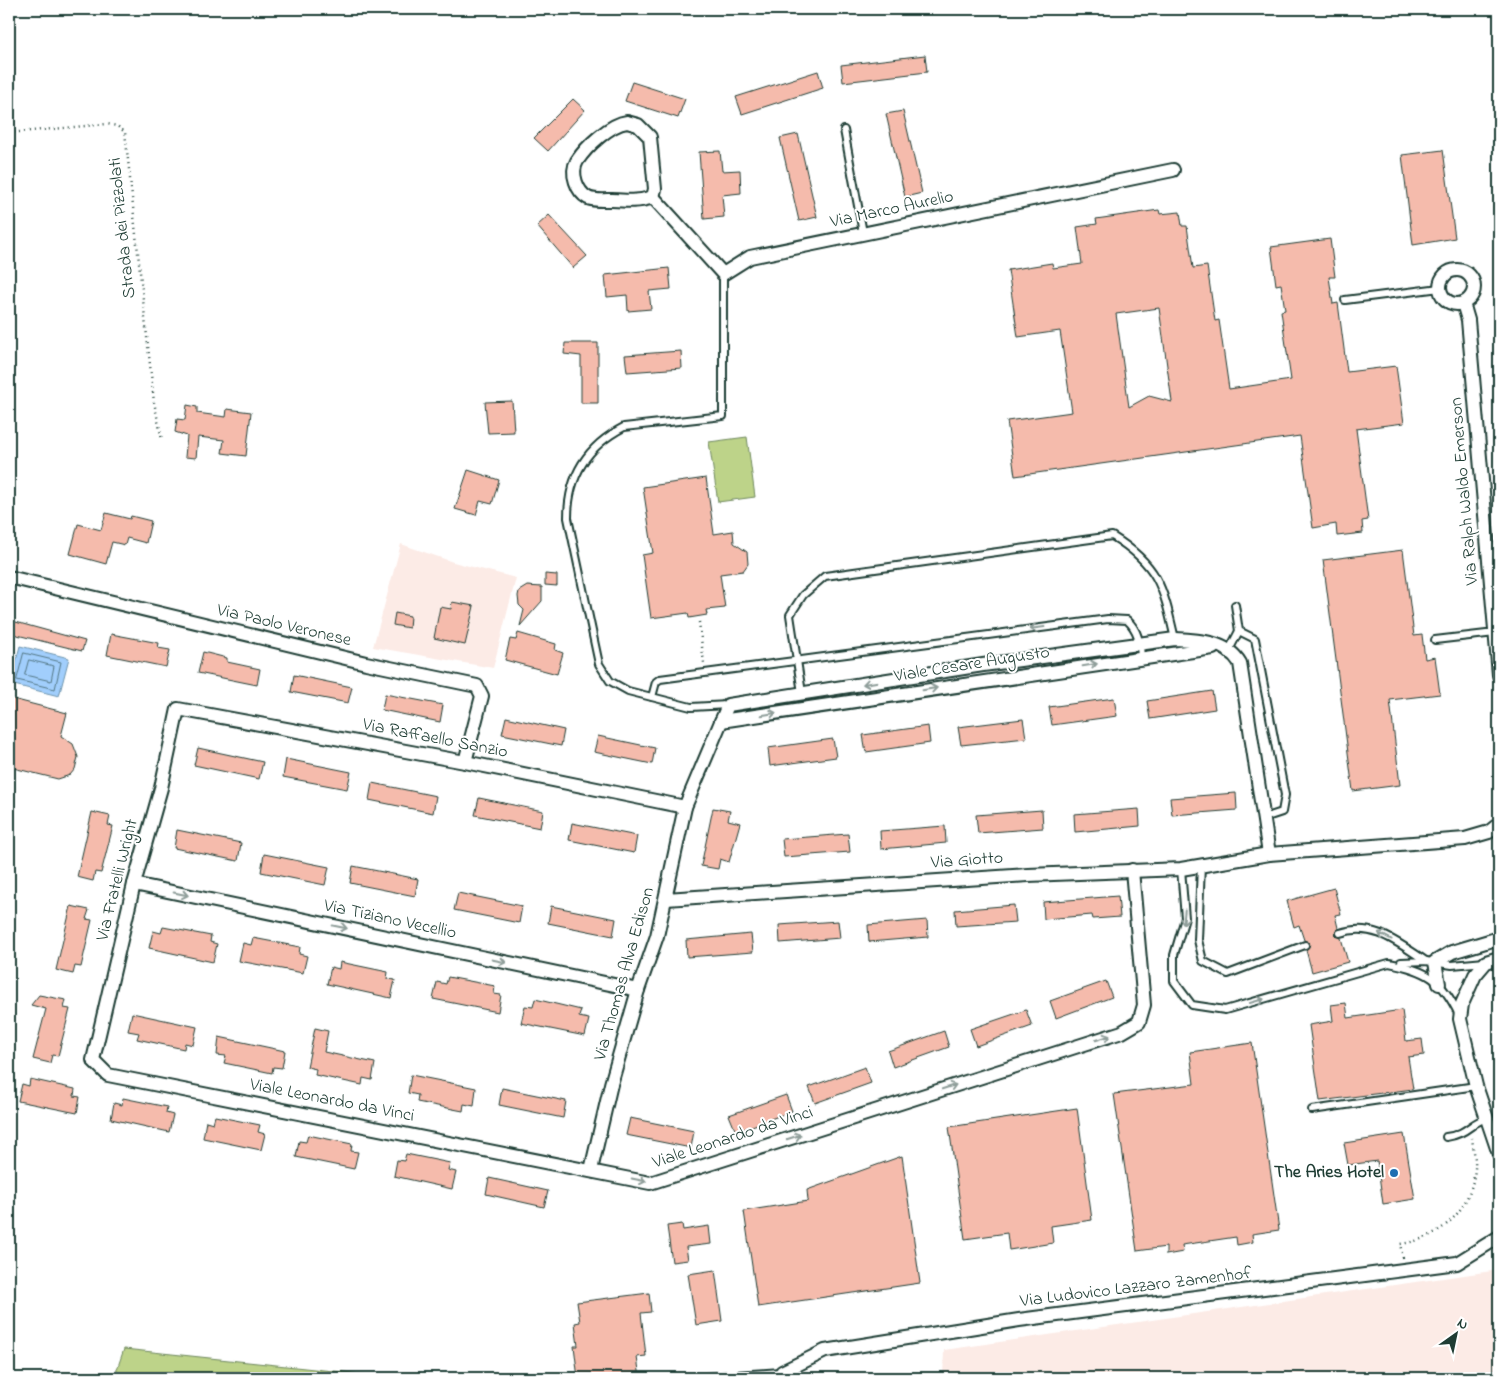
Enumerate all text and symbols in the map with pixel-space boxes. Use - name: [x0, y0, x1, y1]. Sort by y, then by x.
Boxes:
- street label: Strada dei Pizzolati: [103, 156, 143, 300]
- street label: Via Marco Aurelio: [827, 184, 956, 236]
- street label: Via Ralph Waldo Emerson: [1444, 396, 1486, 587]
- street label: Via Paolo Veronese: [213, 598, 355, 654]
- one-way arrow: [1029, 623, 1045, 633]
- street label: Viale Cesare Augusto: [891, 640, 1052, 691]
- one-way arrow: [1082, 659, 1098, 669]
- one-way arrow: [863, 678, 879, 688]
- one-way arrow: [921, 684, 937, 694]
- one-way arrow: [761, 709, 777, 719]
- street label: Via Raffaello Sanzio: [359, 712, 510, 766]
- street label: Via Fratelli Wright: [90, 816, 147, 945]
- street label: Via Giotto: [929, 846, 1004, 877]
- street label: Via Thomas Alva Edison: [588, 884, 662, 1065]
- one-way arrow: [173, 889, 189, 899]
- street label: Via Tiziano Vecellio: [320, 893, 459, 947]
- one-way arrow: [1179, 909, 1189, 925]
- one-way arrow: [332, 923, 348, 932]
- one-way arrow: [1377, 931, 1392, 941]
- one-way arrow: [491, 956, 507, 966]
- one-way arrow: [1249, 996, 1265, 1005]
- one-way arrow: [1095, 1032, 1111, 1042]
- street label: Viale Leonardo da Vinci: [246, 1072, 417, 1130]
- one-way arrow: [940, 1082, 956, 1092]
- street label: Viale Leonardo da Vinci: [649, 1100, 817, 1177]
- one-way arrow: [785, 1131, 801, 1141]
- place label: The Aries Hotel: [1274, 1160, 1384, 1186]
- marker: The Aries Hotel: [1388, 1167, 1400, 1179]
- one-way arrow: [630, 1176, 646, 1185]
- street label: Via Ludovico Lazzaro Zamenhof: [1018, 1261, 1254, 1315]
- north arrow: [1430, 1310, 1480, 1360]
- text: N: [1453, 1313, 1472, 1336]

